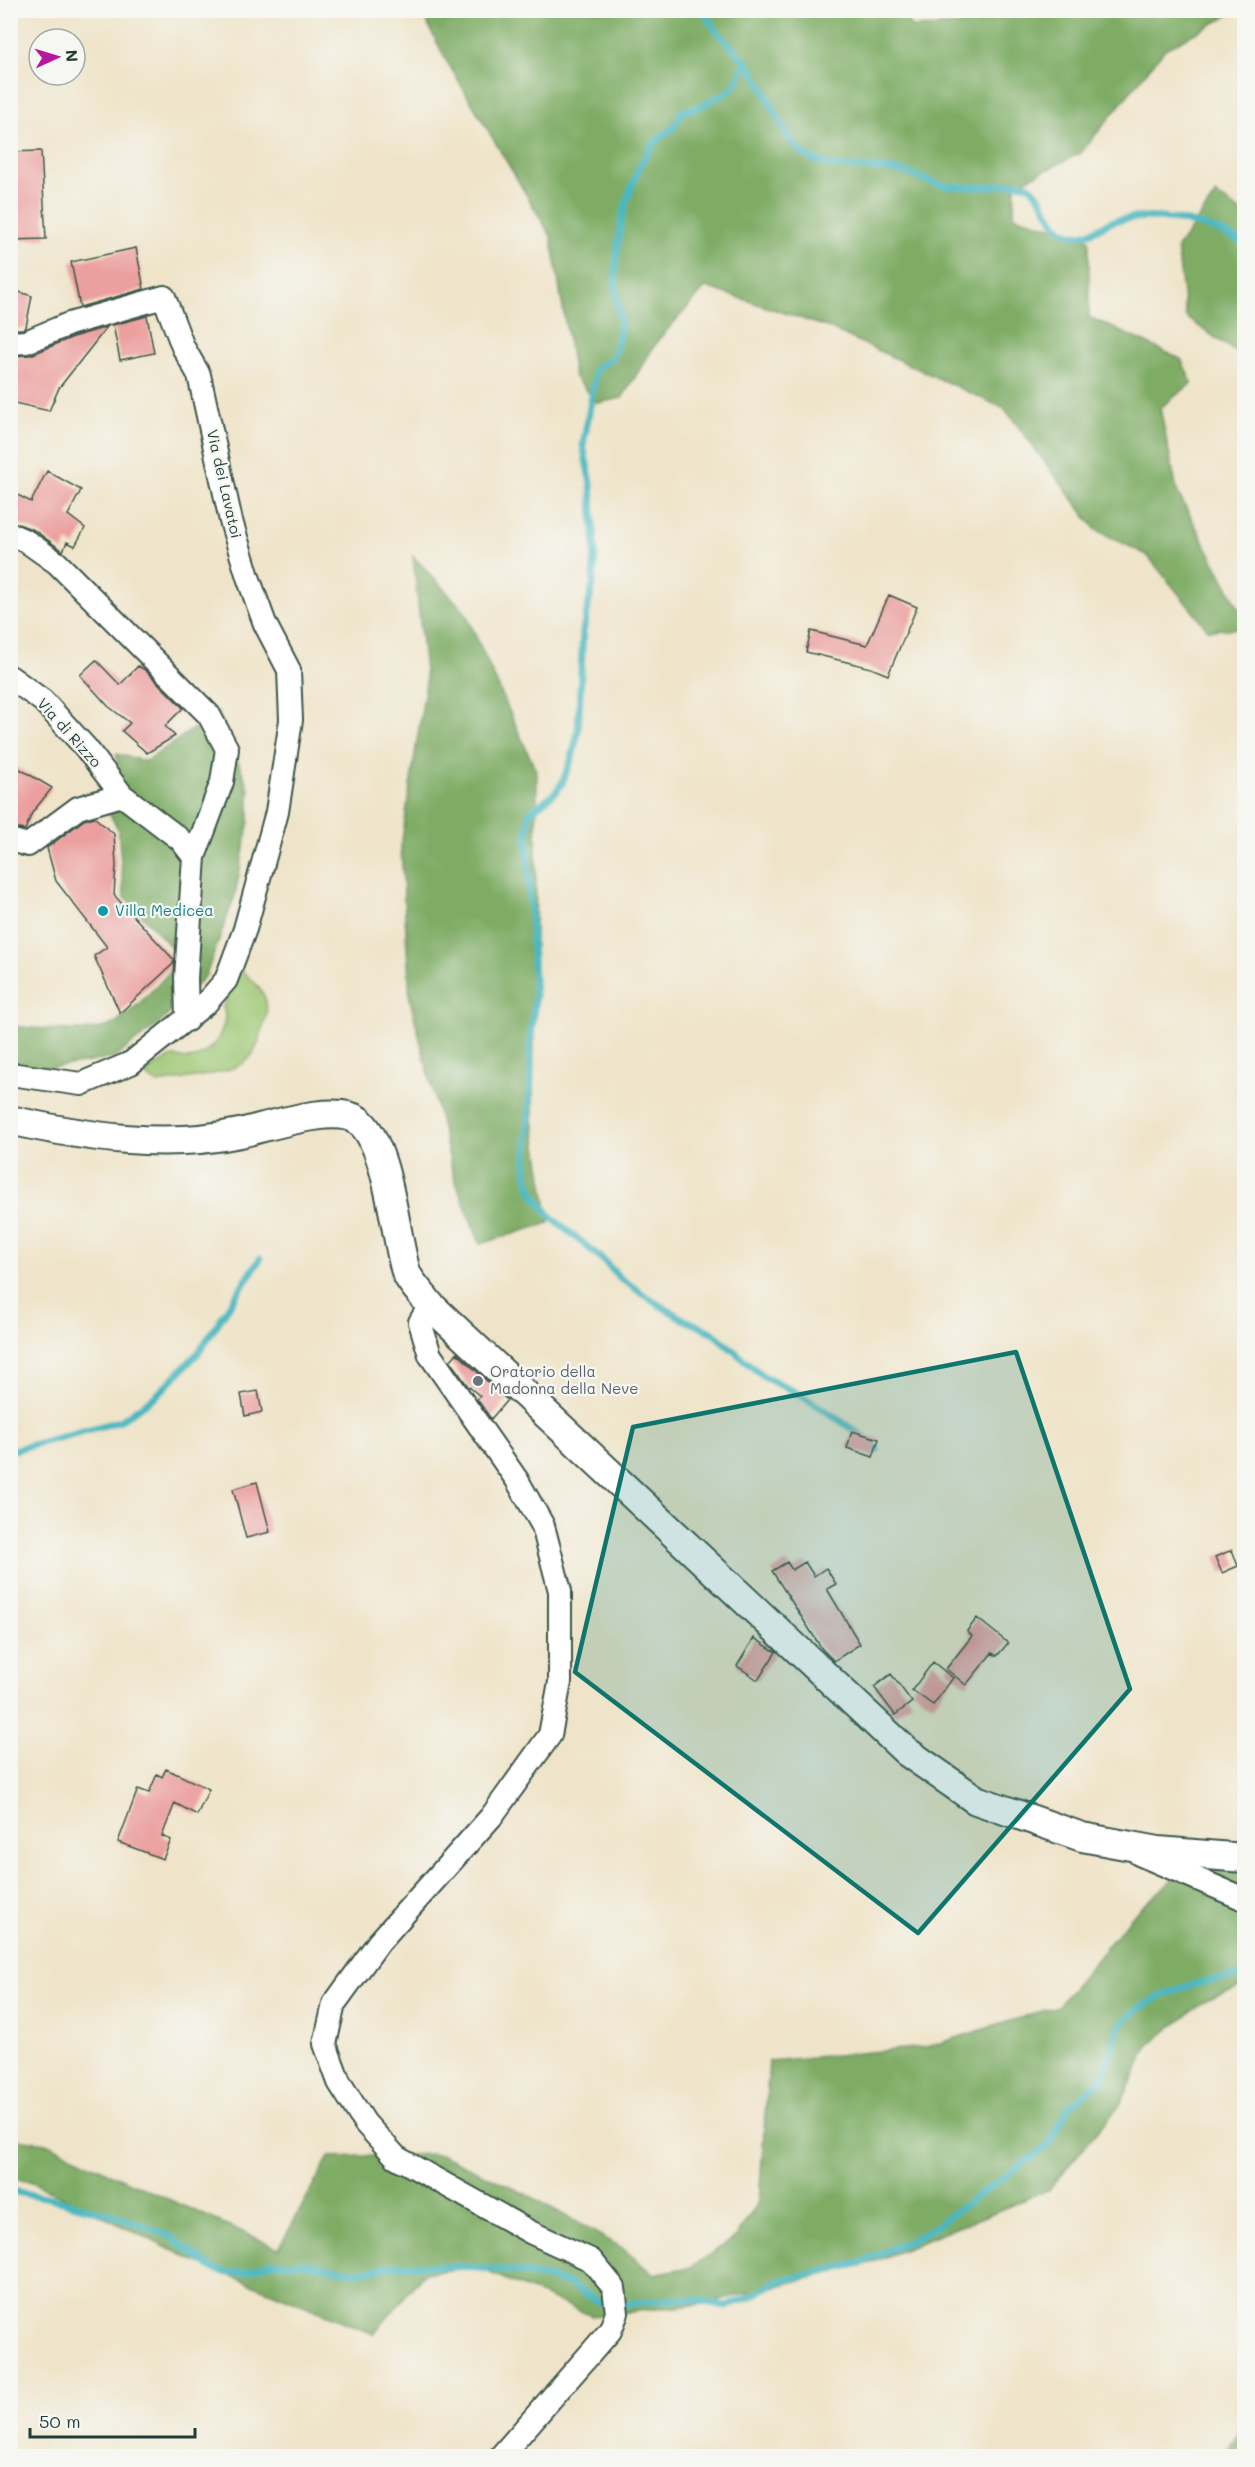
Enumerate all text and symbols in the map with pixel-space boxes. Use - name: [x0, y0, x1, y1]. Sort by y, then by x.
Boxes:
- north arrow: [27, 27, 87, 87]
- text: N: [62, 49, 83, 63]
- street label: Via dei Lavatoi: [203, 427, 247, 540]
- street label: Via di Rizzo: [33, 693, 106, 771]
- place label: Villa Medicea: [115, 900, 214, 920]
- marker: Villa Medicea: [96, 904, 110, 918]
- place label: Oratorio della Madonna della Neve: [490, 1361, 639, 1398]
- marker: Oratorio della Madonna della Neve: [471, 1374, 485, 1388]
- scale bar: [30, 2401, 195, 2439]
- text: 50 m: [39, 2409, 81, 2433]

